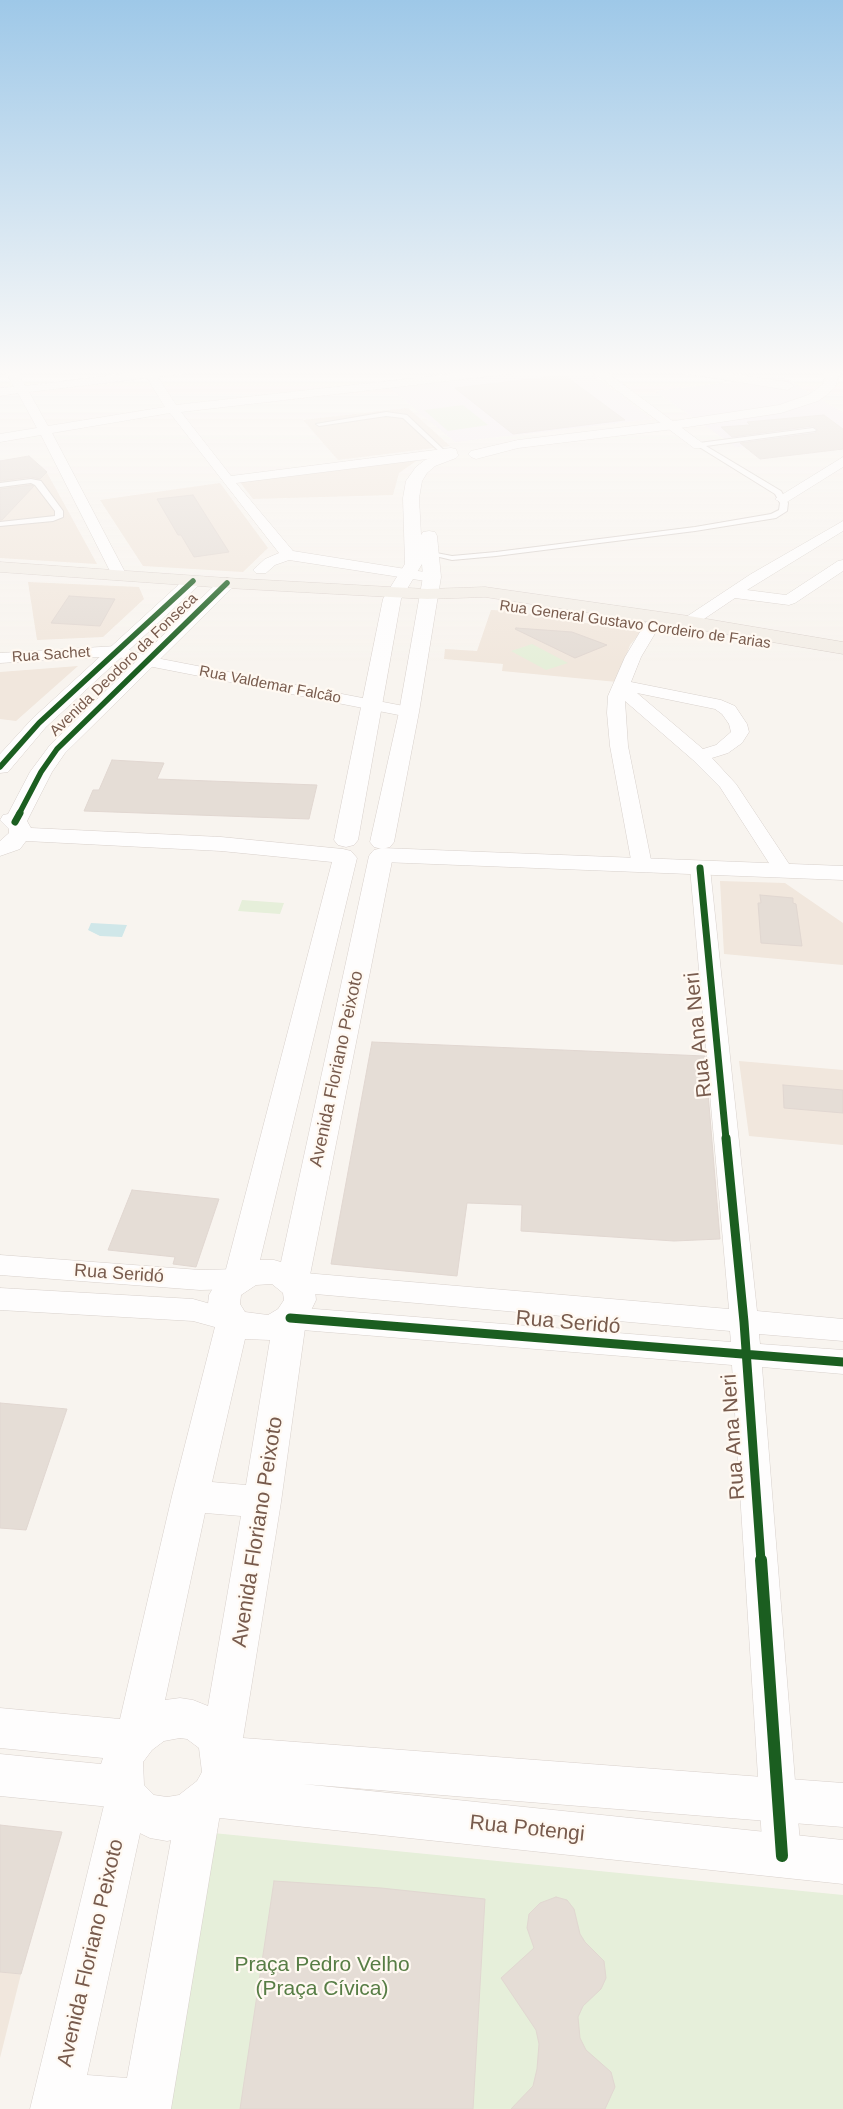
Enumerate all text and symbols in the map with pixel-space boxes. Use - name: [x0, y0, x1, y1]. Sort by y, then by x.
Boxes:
- street label: Avenida Deodoro da Fonseca: [46, 590, 202, 740]
- street label: Rua General Gustavo Cordeiro de Farias: [498, 597, 772, 653]
- street label: Rua Sachet: [11, 643, 91, 667]
- street label: Rua Valdemar Falcão: [198, 662, 342, 708]
- street label: Avenida Floriano Peixoto: [306, 969, 368, 1169]
- street label: Rua Ana Neri: [680, 971, 718, 1099]
- street label: Rua Seridó: [73, 1260, 165, 1288]
- street label: Rua Seridó: [515, 1306, 621, 1340]
- street label: Rua Ana Neri: [717, 1373, 751, 1501]
- street label: Avenida Floriano Peixoto: [227, 1415, 289, 1649]
- street label: Rua Potengi: [468, 1810, 586, 1848]
- street label: Avenida Floriano Peixoto: [53, 1837, 129, 2069]
- park label: Praça Pedro Velho (Praça Cívica): [234, 1952, 410, 2002]

